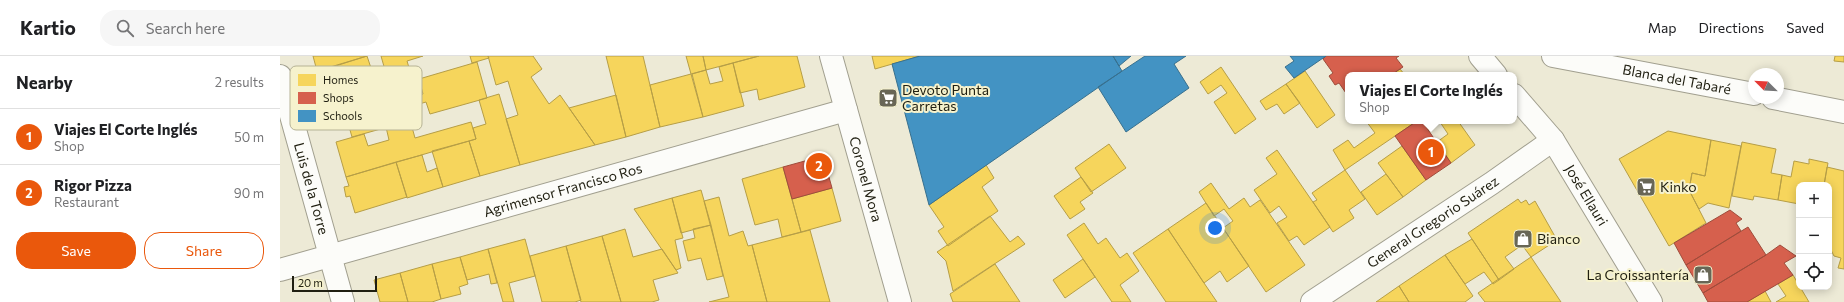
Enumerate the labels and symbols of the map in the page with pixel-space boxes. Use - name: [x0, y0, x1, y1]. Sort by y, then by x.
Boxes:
- street label: Blanca del Tabaré: [1621, 60, 1733, 97]
- legend: [290, 66, 422, 130]
- north arrow: [1748, 68, 1784, 104]
- text: Homes: [323, 73, 358, 86]
- place label: Devoto Punta Carretas: [902, 81, 989, 114]
- supermarket icon: Devoto Punta Carretas: [877, 87, 899, 109]
- text: Shops: [323, 91, 354, 104]
- text: Schools: [323, 109, 362, 122]
- street label: Coronel Mora: [846, 134, 886, 224]
- pin: 1: [1418, 137, 1444, 167]
- street label: Luis de la Torre: [291, 141, 333, 237]
- pin: 2: [806, 151, 832, 181]
- street label: Agrimensor Francisco Ros: [482, 159, 644, 220]
- street label: José Ellauri: [1562, 161, 1612, 229]
- street label: General Gregorio Suárez: [1364, 172, 1502, 271]
- supermarket icon: Kinko: [1635, 176, 1657, 198]
- place label: Kinko: [1660, 178, 1697, 195]
- your location: [1205, 218, 1225, 238]
- shop icon: Bianco: [1512, 228, 1534, 250]
- place label: Bianco: [1537, 230, 1580, 247]
- shop icon: La Croissantería: [1692, 264, 1714, 286]
- place label: La Croissantería: [1586, 266, 1689, 283]
- scale bar: [292, 274, 377, 293]

